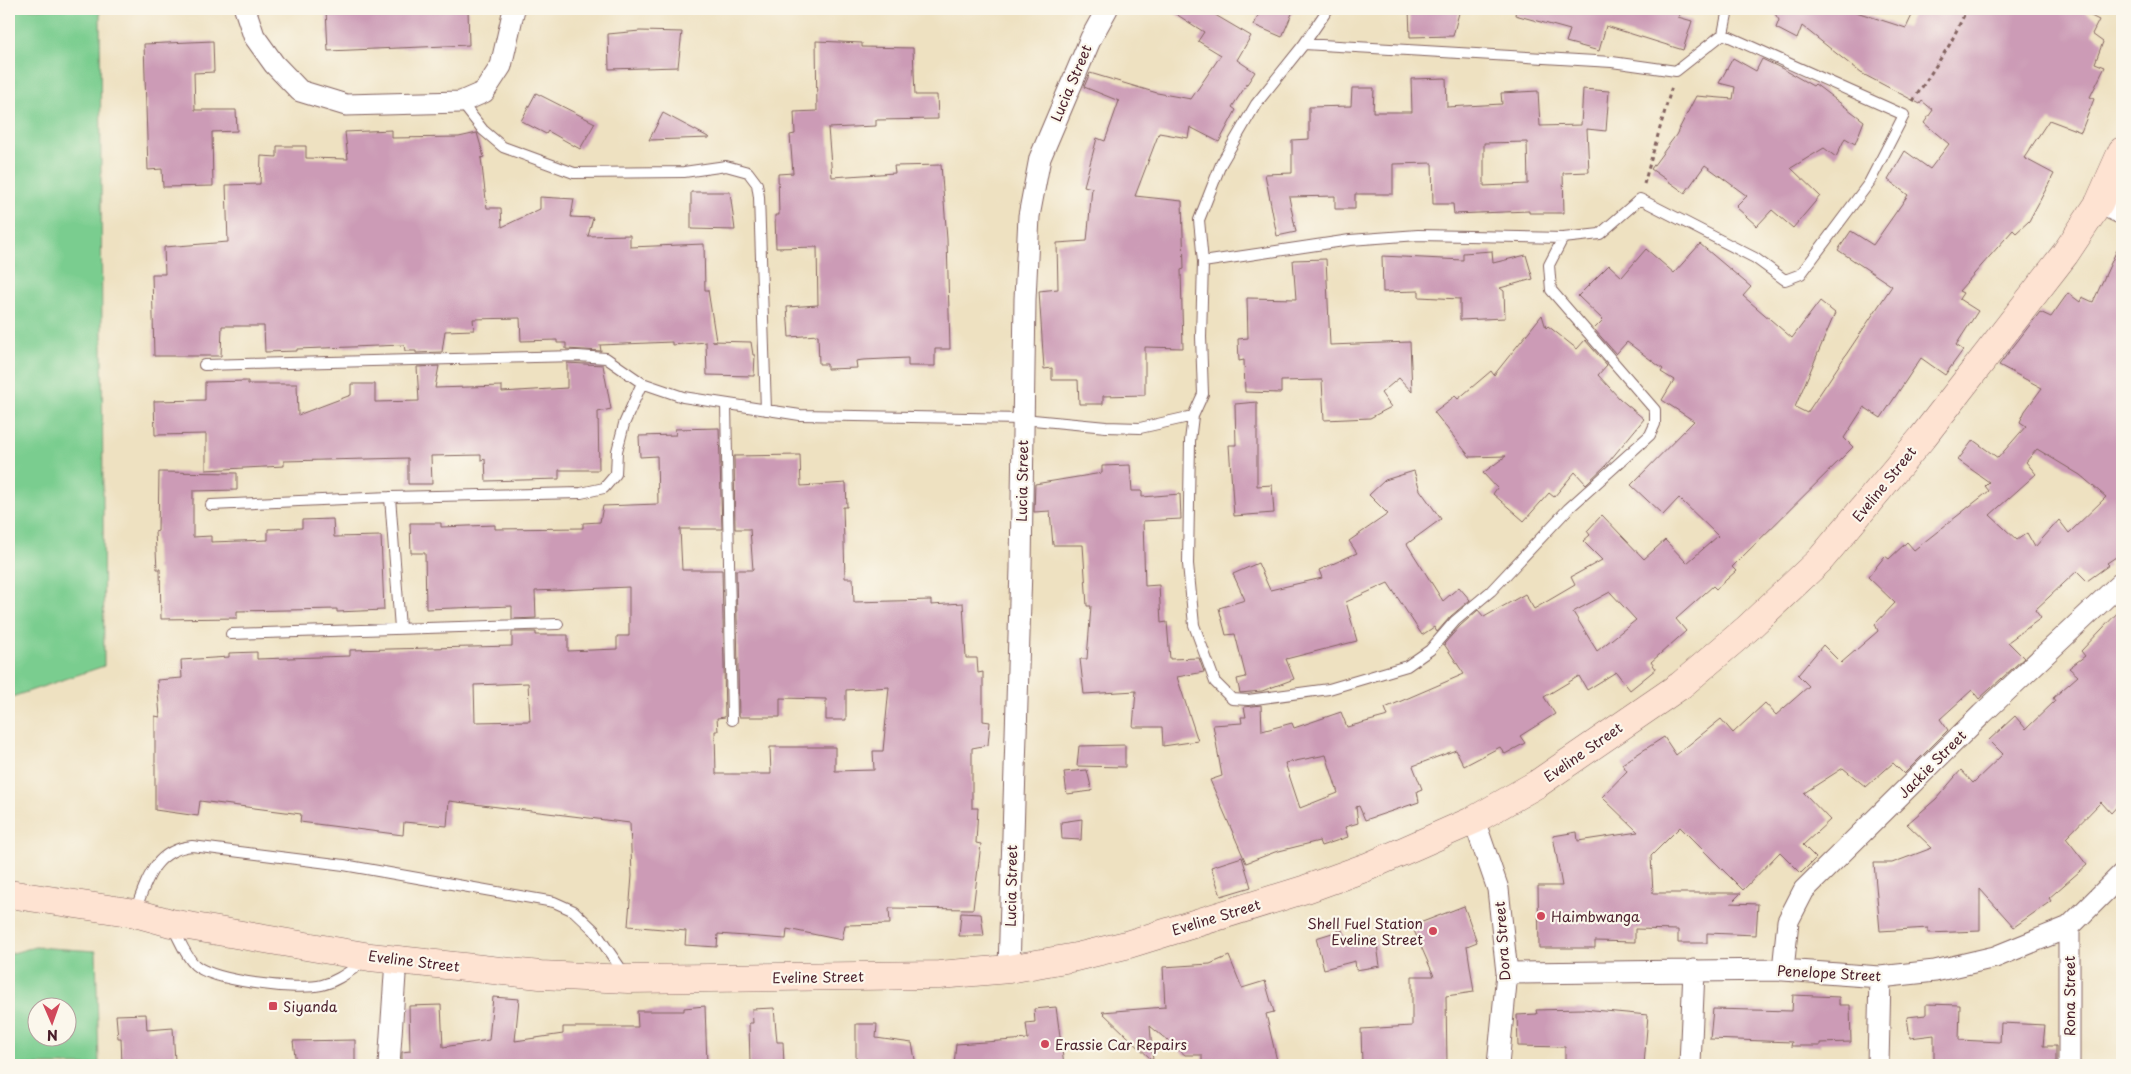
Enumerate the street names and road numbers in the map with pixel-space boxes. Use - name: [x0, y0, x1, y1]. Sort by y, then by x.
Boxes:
- street label: Lucia Street: [1045, 41, 1097, 125]
- street label: Lucia Street: [1011, 440, 1033, 522]
- street label: Eveline Street: [1847, 442, 1921, 526]
- street label: Eveline Street: [1539, 717, 1627, 787]
- street label: Jackie Street: [1893, 725, 1971, 803]
- street label: Lucia Street: [1000, 845, 1022, 927]
- street label: Eveline Street: [1169, 893, 1263, 940]
- street label: Dora Street: [1489, 900, 1515, 981]
- street label: Eveline Street: [367, 945, 461, 977]
- street label: Rona Street: [2059, 956, 2080, 1036]
- street label: Penelope Street: [1776, 960, 1882, 986]
- street label: Eveline Street: [772, 966, 864, 988]

